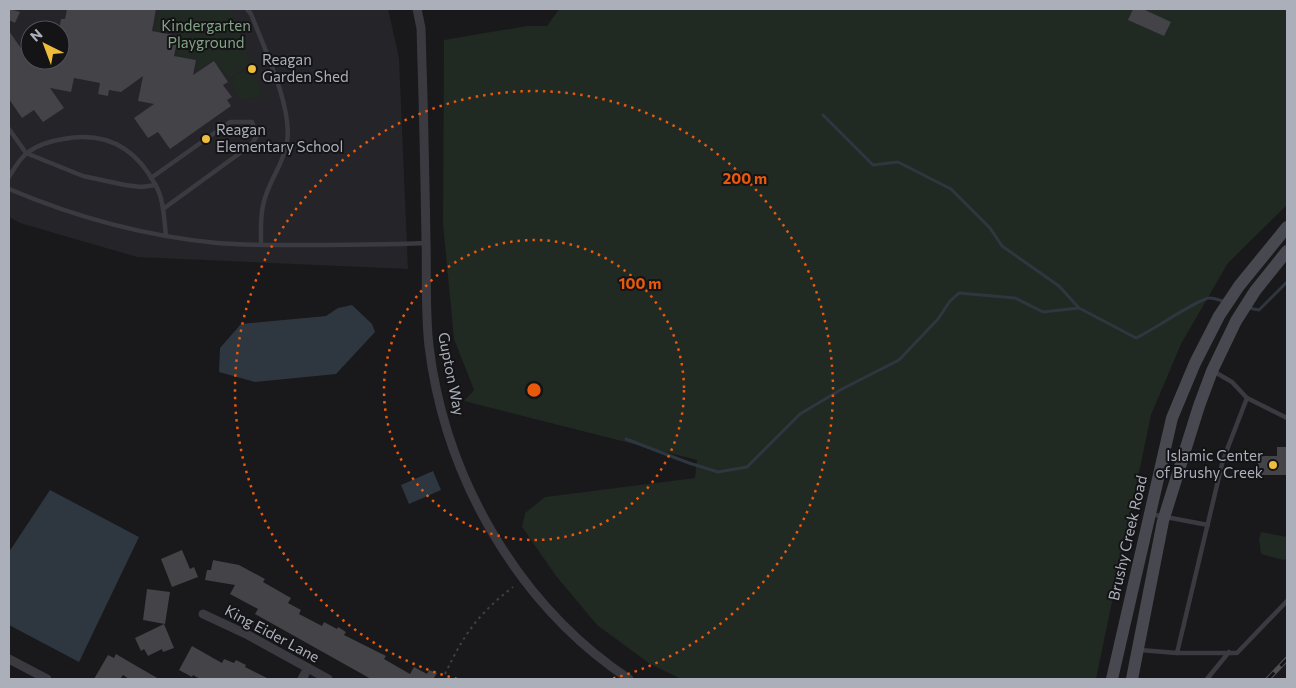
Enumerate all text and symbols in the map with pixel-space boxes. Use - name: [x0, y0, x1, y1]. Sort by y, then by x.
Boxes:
- park label: Kindergarten Playground: [161, 16, 251, 51]
- north arrow: [20, 20, 70, 70]
- text: N: [26, 25, 46, 45]
- place label: Reagan Garden Shed: [262, 50, 349, 85]
- marker: Reagan Garden Shed: [246, 63, 258, 75]
- place label: Reagan Elementary School: [216, 120, 343, 155]
- marker: Reagan Elementary School: [200, 133, 212, 145]
- text: 200 m: [723, 169, 767, 187]
- text: 100 m: [619, 274, 661, 292]
- street label: Gupton Way: [435, 331, 469, 417]
- centre of rings: [525, 381, 543, 399]
- place label: Islamic Center of Brushy Creek: [1155, 446, 1263, 481]
- marker: Islamic Center of Brushy Creek: [1267, 459, 1279, 471]
- street label: Brushy Creek Road: [1104, 473, 1150, 602]
- street label: King Eider Lane: [222, 601, 323, 666]

